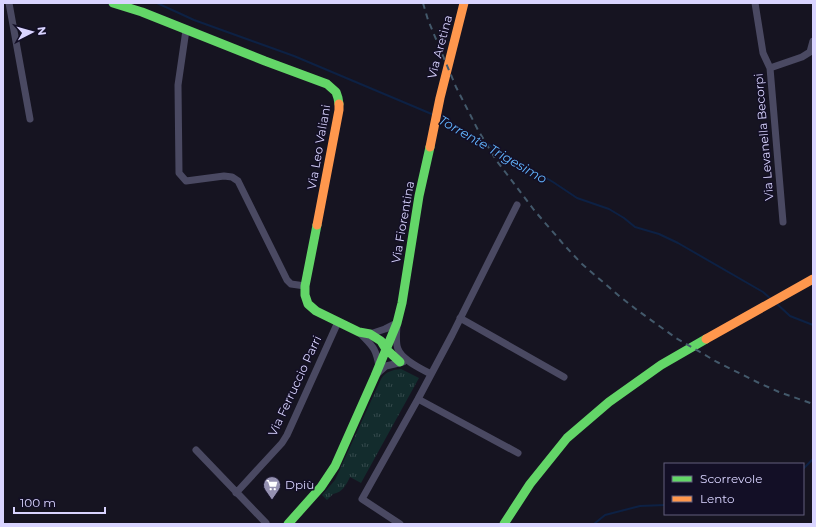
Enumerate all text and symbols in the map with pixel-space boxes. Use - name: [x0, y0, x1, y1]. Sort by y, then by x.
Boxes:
- north arrow: [12, 12, 52, 52]
- street label: Via Aretina: [424, 13, 455, 80]
- text: N: [35, 26, 49, 36]
- street label: Via Levanella Becorpi: [750, 73, 777, 201]
- street label: Via Leo Valiani: [304, 103, 333, 191]
- water label: Torrente Trigesimo: [436, 111, 550, 187]
- street label: Via Fiorentina: [388, 180, 417, 264]
- street label: Via Ferruccio Parri: [265, 333, 324, 438]
- legend: [664, 463, 804, 515]
- text: Scorrevole: [700, 471, 762, 486]
- supermarket icon: Dpiù: [262, 475, 282, 500]
- place label: Dpiù: [285, 477, 314, 492]
- scale bar: [14, 489, 105, 515]
- text: Lento: [700, 491, 735, 506]
- text: 100 m: [20, 495, 56, 510]

